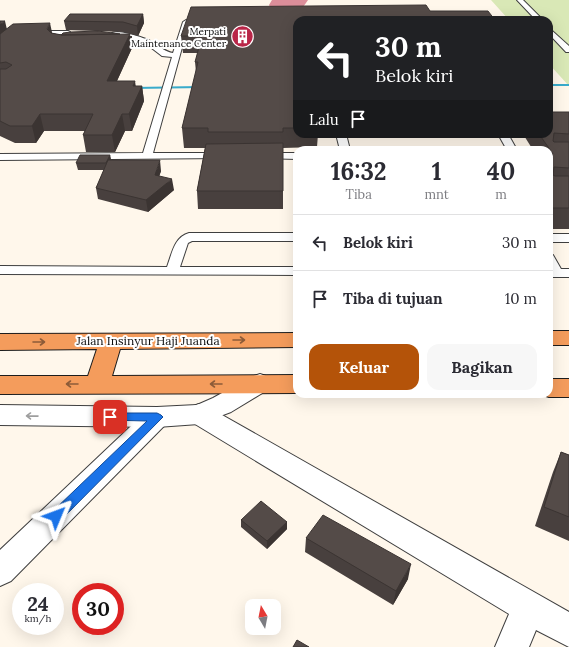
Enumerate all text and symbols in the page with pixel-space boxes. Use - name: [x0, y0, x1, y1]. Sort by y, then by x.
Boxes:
- building icon: Merpati Maintenance Center: [229, 24, 255, 50]
- place label: Merpati Maintenance Center: [131, 25, 227, 50]
- text: 30 m: [375, 29, 442, 65]
- icon: left: [309, 32, 361, 84]
- text: Belok kiri: [375, 64, 453, 87]
- icon: arrive: [347, 108, 369, 130]
- text: Lalu: [309, 110, 339, 129]
- text: 16:32: [331, 156, 387, 187]
- text: 1: [432, 156, 442, 187]
- text: 40: [487, 156, 515, 187]
- text: Tiba: [346, 186, 372, 203]
- text: mnt: [424, 186, 449, 203]
- text: m: [495, 186, 507, 203]
- icon: left: [309, 232, 331, 254]
- text: Belok kiri: [343, 233, 413, 252]
- text: 30 m: [502, 233, 537, 252]
- icon: arrive: [309, 288, 331, 310]
- text: Tiba di tujuan: [343, 289, 442, 308]
- text: 10 m: [505, 289, 537, 308]
- street label: Jalan Insinyur Haji Juanda: [75, 333, 220, 348]
- one-way arrow: [232, 336, 245, 344]
- one-way arrow: [32, 338, 45, 346]
- button: Keluar: [309, 344, 419, 390]
- button: Bagikan: [427, 344, 537, 390]
- one-way arrow: [66, 380, 79, 388]
- one-way arrow: [210, 380, 223, 388]
- pin: [93, 400, 127, 434]
- icon: arrive: [99, 406, 121, 428]
- one-way arrow: [26, 412, 39, 419]
- position arrow: [35, 495, 77, 537]
- speed limit sign: 30: [72, 583, 124, 635]
- text: 24: [27, 591, 49, 616]
- north arrow: [245, 599, 281, 635]
- map controls: [245, 599, 281, 635]
- text: km/h: [24, 612, 52, 625]

